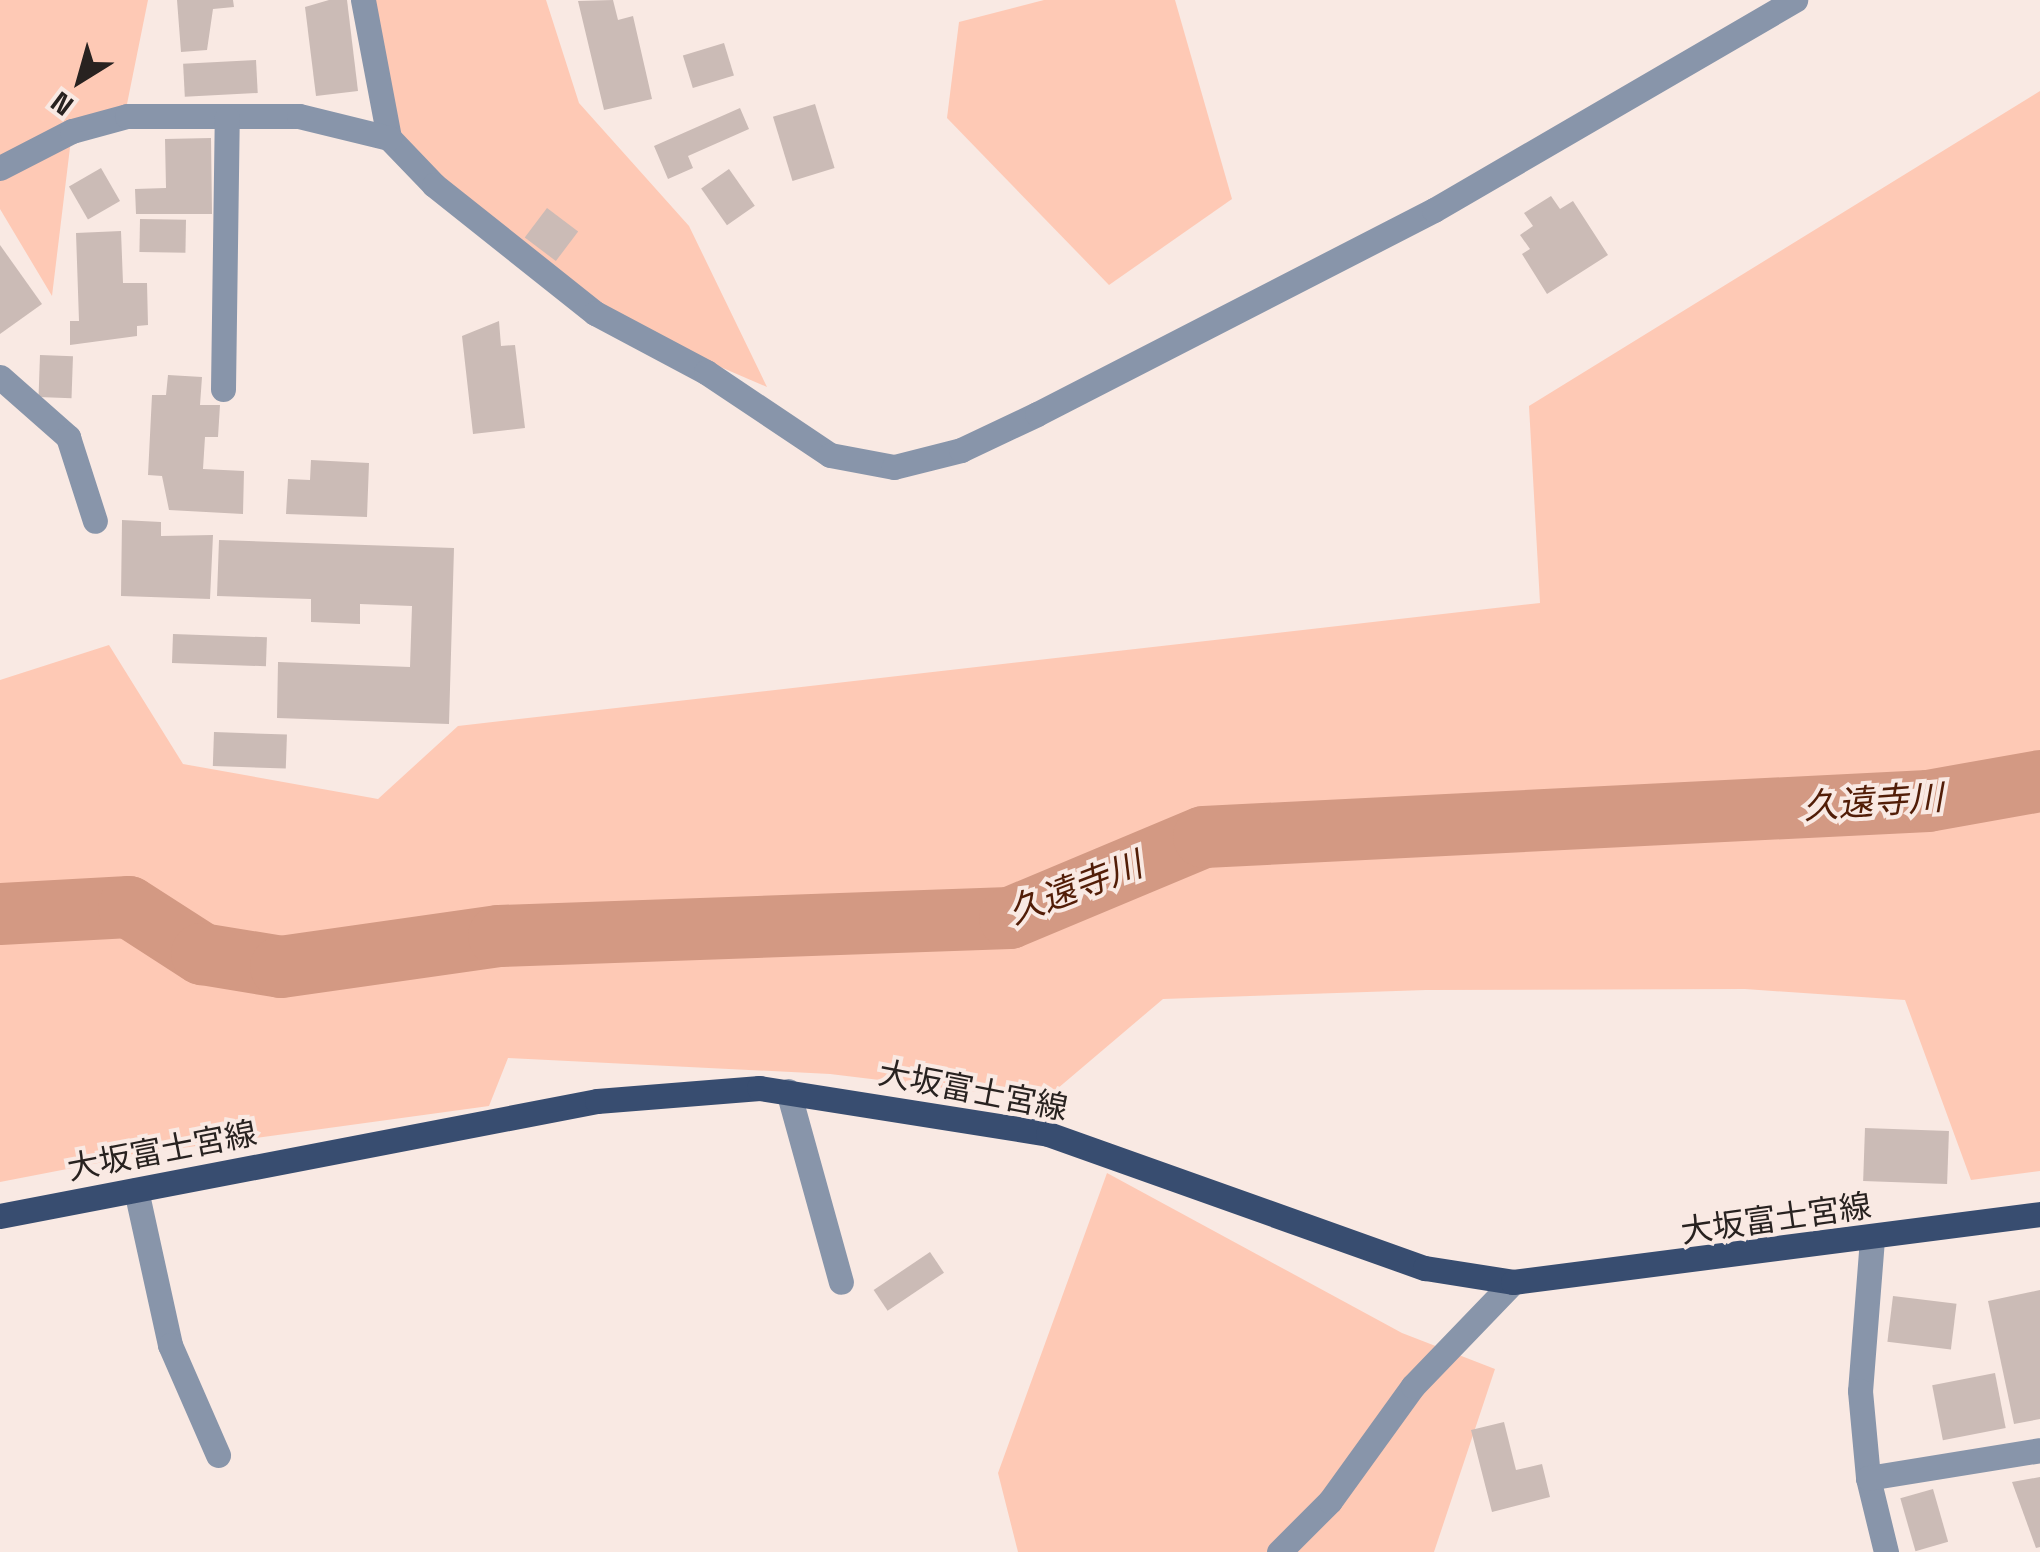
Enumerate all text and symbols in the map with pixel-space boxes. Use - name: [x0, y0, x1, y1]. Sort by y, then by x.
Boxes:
- north arrow: [30, 30, 130, 130]
- text: N: [44, 84, 80, 124]
- water label: 久遠寺川: [1802, 776, 1944, 828]
- water label: 久遠寺川: [1002, 843, 1148, 933]
- street label: 大坂富士宮線: [875, 1054, 1071, 1128]
- street label: 大坂富士宮線: [64, 1114, 260, 1188]
- street label: 大坂富士宮線: [1678, 1187, 1874, 1251]

